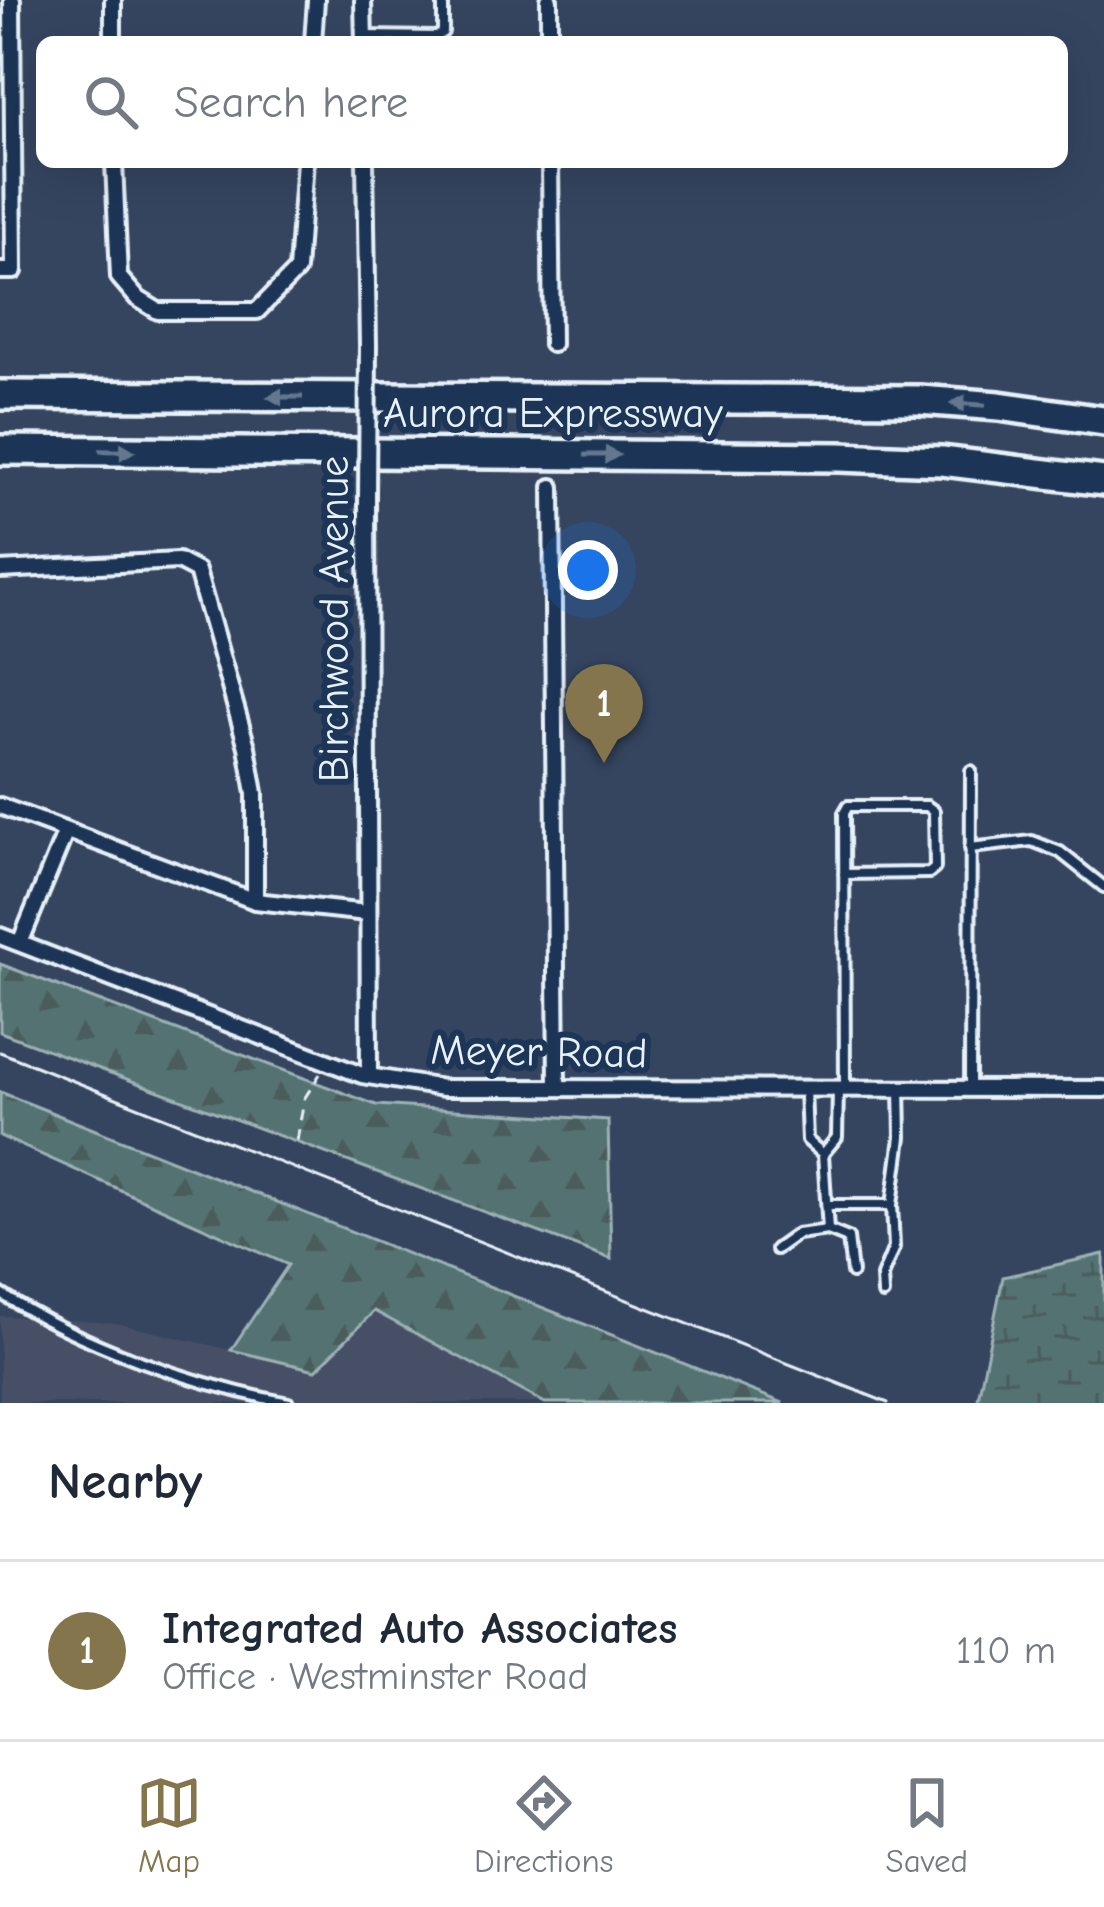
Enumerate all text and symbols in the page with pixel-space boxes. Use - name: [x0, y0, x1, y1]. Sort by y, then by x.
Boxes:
- search box: [36, 36, 1068, 168]
- icon: search: [78, 69, 144, 135]
- text: Search here: [174, 76, 408, 128]
- one-way arrow: [265, 387, 303, 407]
- street label: Aurora Expressway: [383, 389, 723, 438]
- one-way arrow: [949, 394, 986, 413]
- one-way arrow: [99, 442, 137, 461]
- one-way arrow: [584, 445, 622, 465]
- street label: Birchwood Avenue: [310, 456, 359, 782]
- your location: [558, 540, 618, 600]
- pin: 1: [565, 664, 643, 763]
- street label: Meyer Road: [430, 1026, 648, 1078]
- text: Nearby: [48, 1452, 202, 1511]
- text: Integrated Auto Associates: [162, 1602, 677, 1654]
- text: 1: [79, 1628, 95, 1673]
- text: 110 m: [956, 1628, 1056, 1673]
- text: Office · Westminster Road: [162, 1654, 588, 1699]
- tab: Map: [136, 1770, 202, 1880]
- tab: Directions: [474, 1770, 614, 1880]
- tab: Saved: [886, 1770, 968, 1880]

